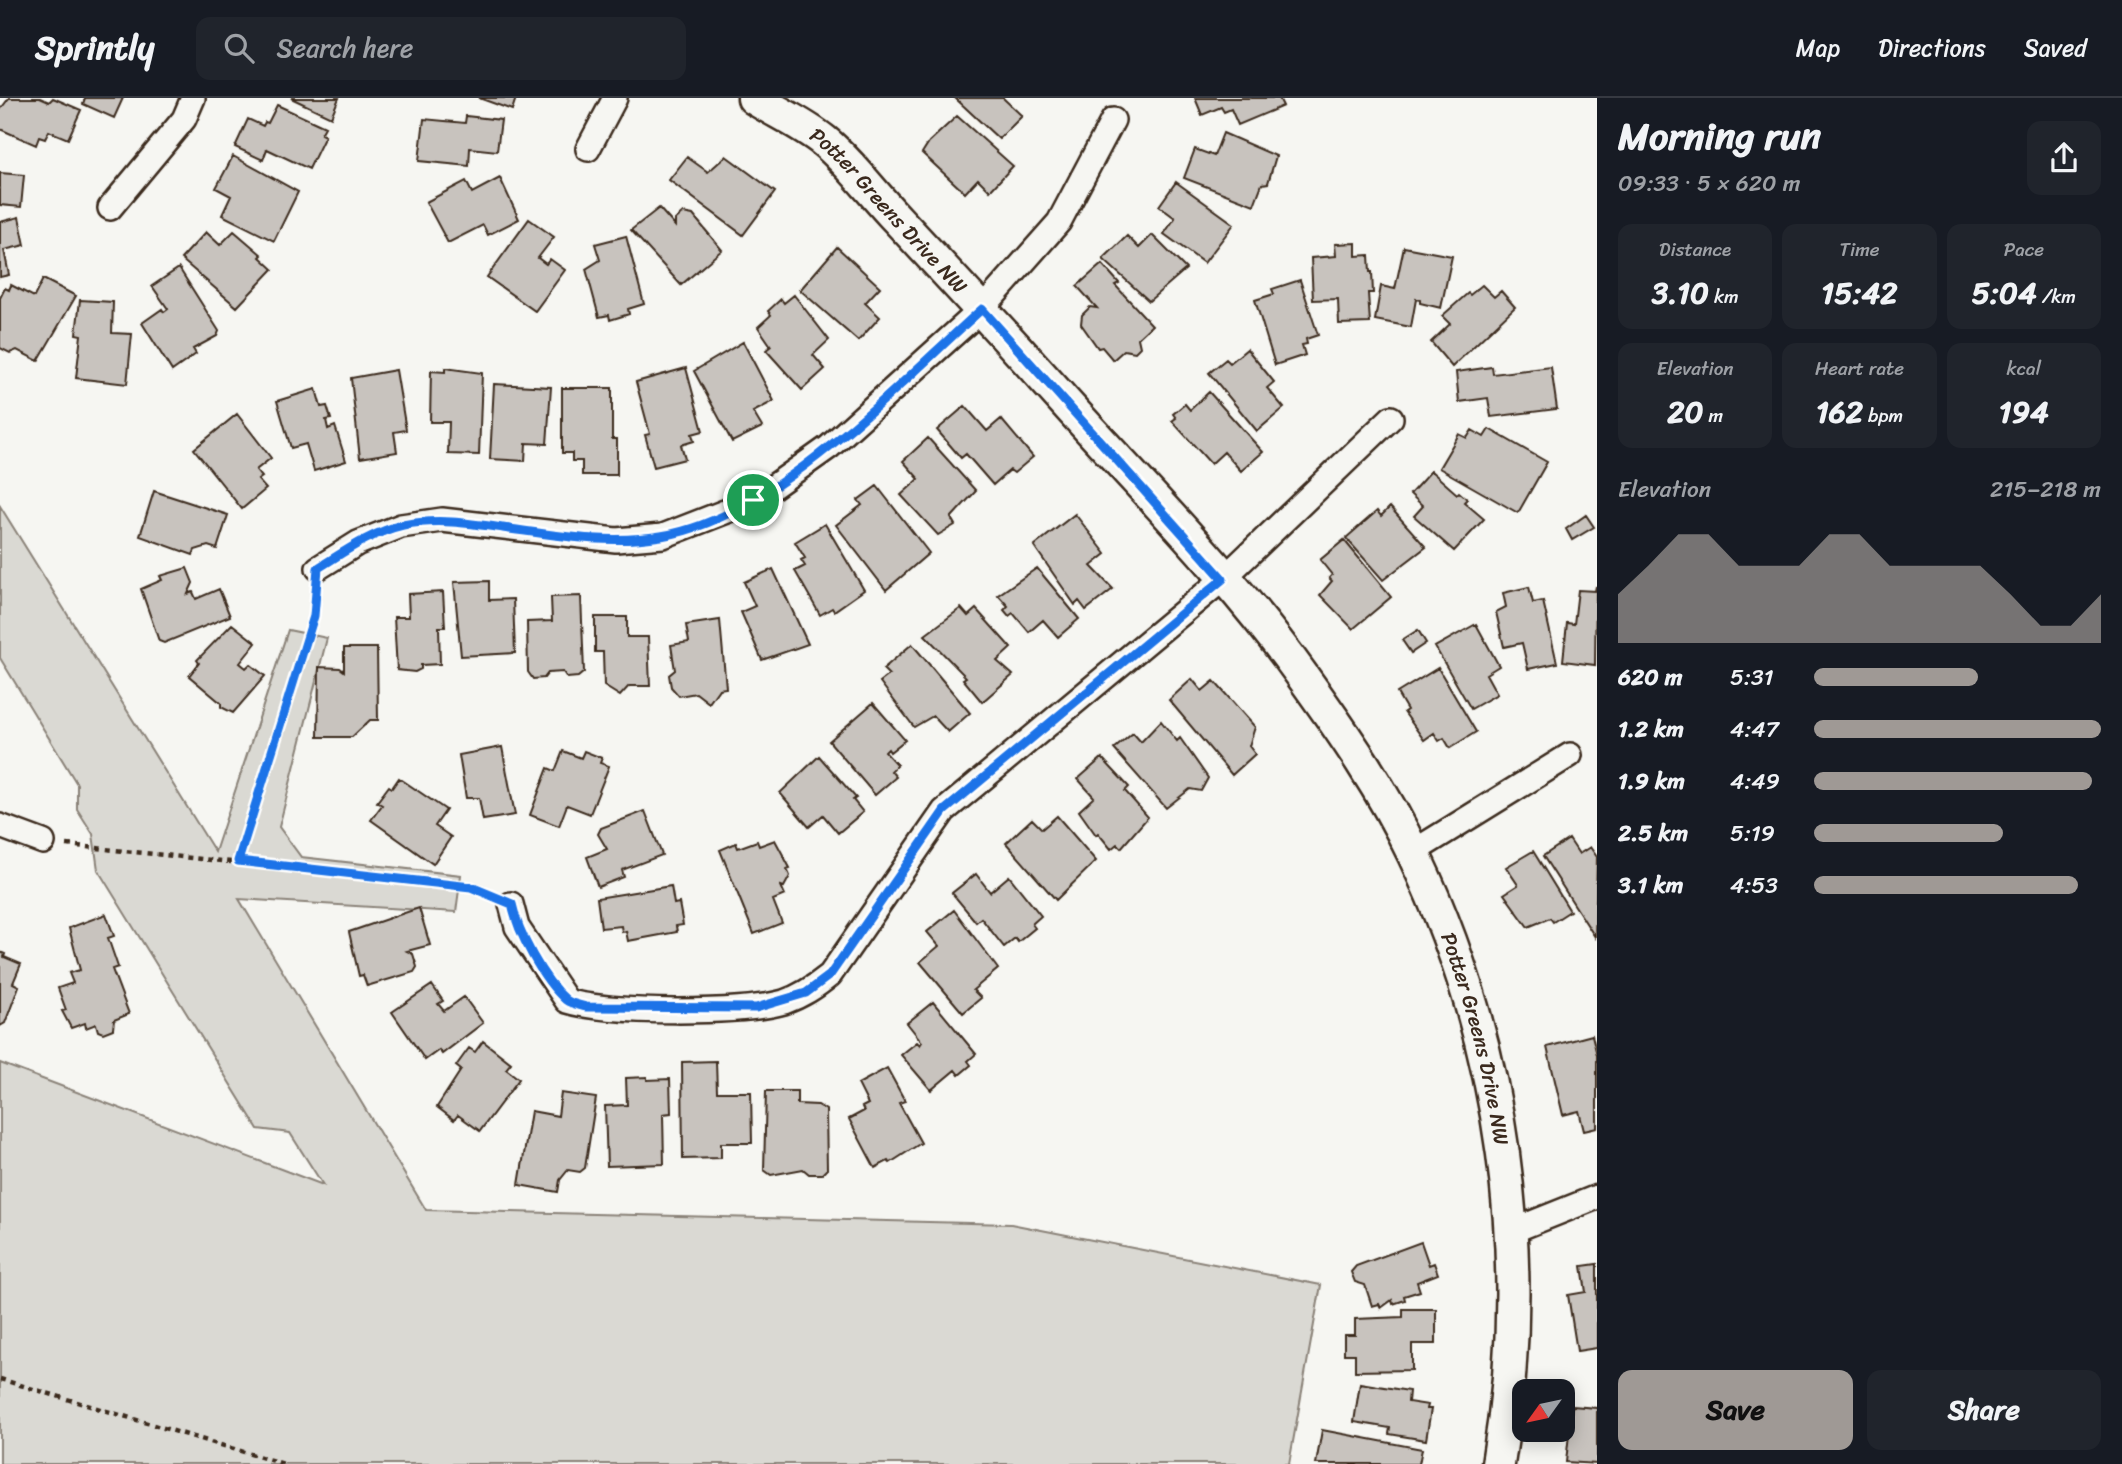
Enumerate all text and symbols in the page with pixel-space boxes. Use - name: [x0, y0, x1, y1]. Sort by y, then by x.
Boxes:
- search box: [196, 17, 686, 80]
- text: Sprintly: [35, 19, 154, 77]
- text: Search here: [276, 25, 413, 71]
- text: Map: [1796, 27, 1840, 69]
- text: Directions: [1878, 27, 1986, 69]
- text: Saved: [2024, 27, 2087, 69]
- icon: search: [220, 29, 258, 67]
- text: Morning run: [1618, 103, 1821, 170]
- street label: Potter Greens Drive NW: [801, 117, 977, 303]
- button: share: [2027, 121, 2101, 195]
- text: 09:33 · 5 × 620 m: [1618, 163, 1800, 204]
- text: Distance: [1659, 233, 1731, 266]
- text: Time: [1839, 233, 1880, 266]
- text: Pace: [2004, 233, 2044, 266]
- text: 3.10: [1652, 266, 1709, 320]
- text: 15:42: [1821, 266, 1898, 320]
- text: 5:04: [1972, 266, 2037, 320]
- text: km: [1709, 280, 1739, 313]
- text: /km: [2037, 280, 2076, 313]
- text: Elevation: [1657, 352, 1734, 385]
- text: Heart rate: [1815, 352, 1904, 385]
- text: kcal: [2007, 352, 2041, 385]
- text: 20: [1667, 385, 1704, 439]
- text: 162: [1816, 385, 1863, 439]
- text: 194: [1999, 385, 2049, 439]
- text: m: [1704, 399, 1723, 432]
- text: bpm: [1863, 399, 1903, 432]
- text: Elevation: [1618, 469, 1711, 510]
- text: 215–218 m: [1990, 469, 2101, 510]
- pin: [723, 470, 783, 530]
- icon: arrive: [734, 481, 772, 519]
- text: 620 m: [1618, 657, 1683, 698]
- text: 5:31: [1730, 657, 1774, 698]
- text: 1.2 km: [1618, 709, 1684, 750]
- text: 4:47: [1730, 709, 1779, 750]
- text: 1.9 km: [1618, 761, 1685, 802]
- text: 4:49: [1730, 761, 1780, 802]
- text: 2.5 km: [1618, 813, 1688, 854]
- text: 5:19: [1730, 813, 1775, 854]
- text: 3.1 km: [1618, 865, 1683, 906]
- text: 4:53: [1730, 865, 1778, 906]
- street label: Potter Greens Drive NW: [1429, 927, 1521, 1148]
- button: Save: [1618, 1370, 1853, 1450]
- button: Share: [1867, 1370, 2101, 1450]
- north arrow: [1512, 1379, 1575, 1442]
- map controls: [1512, 1379, 1575, 1442]

